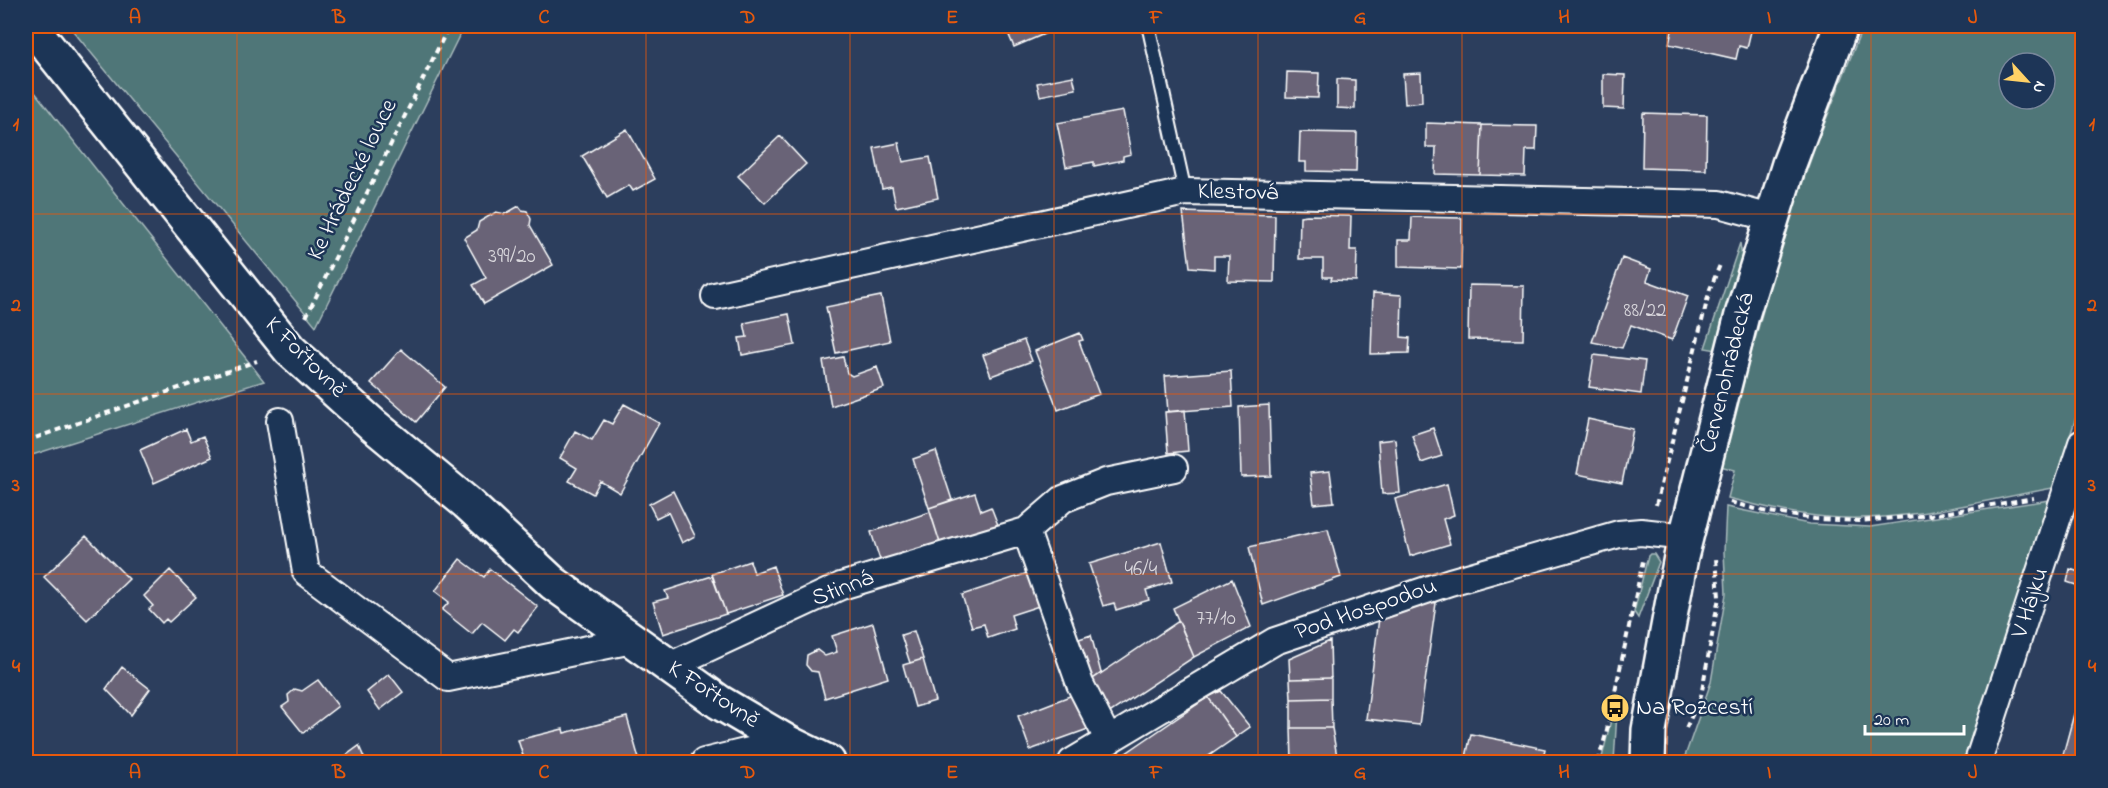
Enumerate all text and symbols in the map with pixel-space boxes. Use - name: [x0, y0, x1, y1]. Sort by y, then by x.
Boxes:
- text: A: [129, 4, 141, 33]
- text: B: [331, 4, 346, 33]
- text: C: [539, 4, 550, 33]
- text: D: [740, 4, 755, 33]
- text: E: [946, 4, 958, 33]
- text: F: [1149, 4, 1163, 33]
- text: G: [1354, 4, 1367, 33]
- text: H: [1558, 4, 1570, 33]
- text: I: [1767, 4, 1772, 33]
- text: J: [1968, 4, 1978, 33]
- north arrow: [1997, 51, 2057, 111]
- text: N: [2025, 77, 2052, 97]
- street label: Ke Hrádecké louce: [299, 93, 407, 267]
- text: 1: [13, 111, 20, 140]
- text: 1: [2089, 111, 2096, 140]
- street label: Klestová: [1197, 175, 1279, 211]
- house number: 399/20: [488, 242, 536, 272]
- street label: Červenohrádecká: [1691, 289, 1765, 457]
- text: 2: [10, 292, 21, 321]
- text: 2: [2086, 292, 2097, 321]
- house number: 88/22: [1623, 296, 1667, 326]
- street label: K Fořtovně: [256, 309, 354, 407]
- text: 3: [11, 472, 20, 501]
- text: 3: [2087, 472, 2096, 501]
- house number: 46/4: [1124, 555, 1158, 585]
- street label: Stinná: [807, 561, 879, 617]
- street label: V Hájku: [2003, 563, 2059, 644]
- street label: Pod Hospodou: [1290, 569, 1442, 651]
- house number: 77/10: [1196, 604, 1236, 634]
- street label: K Fořtovně: [660, 652, 766, 738]
- text: 4: [12, 653, 21, 682]
- text: 4: [2088, 653, 2097, 682]
- place label: Na Rozcestí: [1636, 691, 1753, 726]
- bus stop icon: Na Rozcestí: [1599, 692, 1631, 724]
- scale bar: [1865, 698, 1964, 736]
- text: 20 m: [1874, 708, 1909, 734]
- text: A: [129, 759, 141, 788]
- text: B: [331, 759, 346, 788]
- text: C: [539, 759, 550, 788]
- text: D: [740, 759, 755, 788]
- text: E: [946, 759, 958, 788]
- text: F: [1149, 759, 1163, 788]
- text: G: [1354, 759, 1367, 788]
- text: H: [1558, 759, 1570, 788]
- text: I: [1767, 759, 1772, 788]
- text: J: [1968, 759, 1978, 788]

